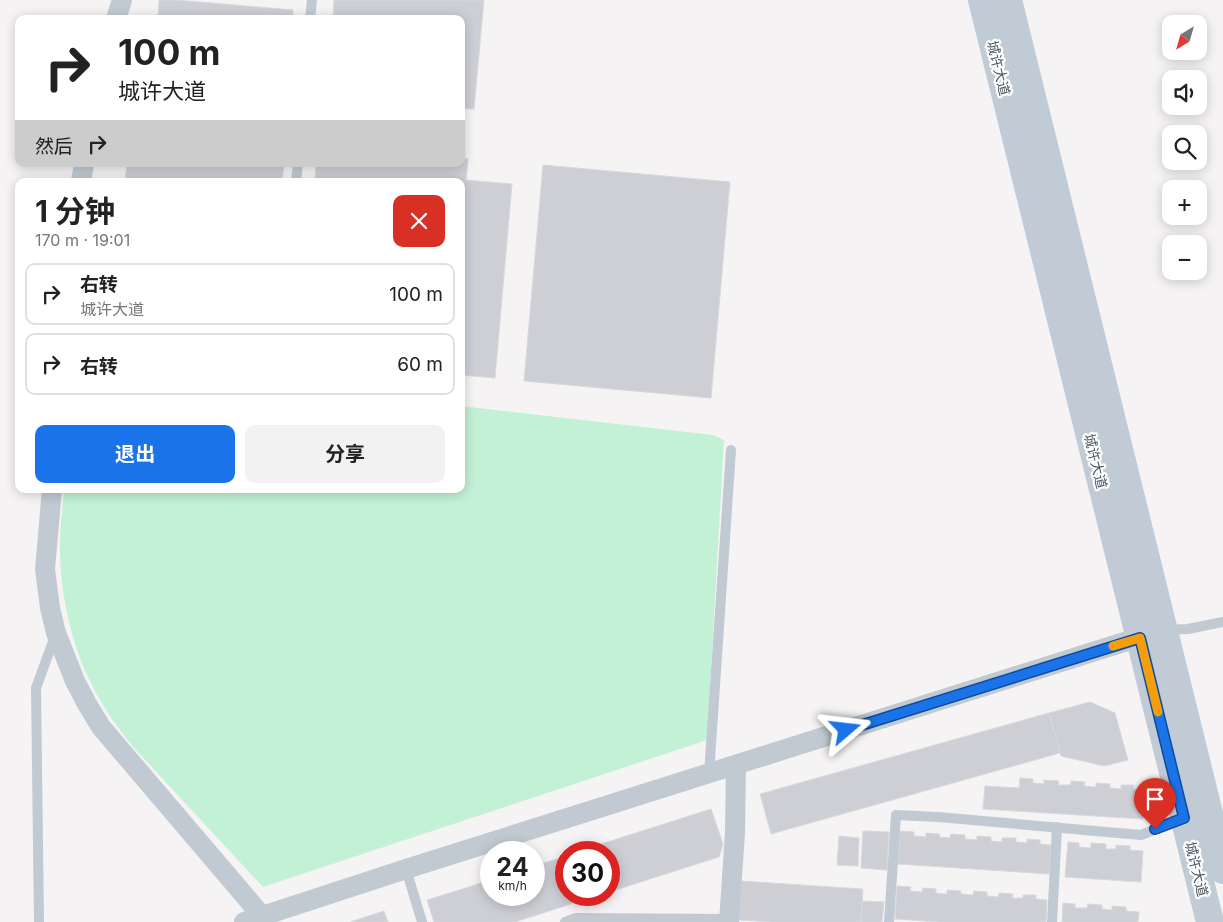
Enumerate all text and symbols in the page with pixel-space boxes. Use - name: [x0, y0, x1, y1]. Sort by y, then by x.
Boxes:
- north arrow: [1162, 15, 1208, 60]
- map controls: [1162, 15, 1207, 280]
- text: 100 m: [118, 31, 221, 73]
- icon: right: [35, 35, 100, 100]
- street label: 城许大道: [984, 39, 1014, 97]
- button: sound: [1162, 70, 1207, 115]
- text: 城许大道: [118, 78, 206, 104]
- button: search: [1162, 125, 1207, 170]
- icon: right: [83, 130, 111, 158]
- text: 然后: [35, 135, 73, 158]
- button: +: [1162, 180, 1207, 225]
- text: 1 分钟: [35, 193, 115, 229]
- button: close: [393, 195, 445, 247]
- text: 170 m · 19:01: [35, 230, 130, 250]
- button: −: [1162, 235, 1207, 280]
- text: 右转: [80, 273, 118, 296]
- icon: right: [37, 280, 65, 308]
- text: 100 m: [389, 283, 443, 306]
- text: 城许大道: [80, 299, 144, 319]
- icon: right: [37, 350, 65, 378]
- text: 60 m: [397, 353, 443, 376]
- text: 右转: [80, 355, 118, 378]
- button: 退出: [35, 425, 235, 483]
- button: 分享: [245, 425, 445, 483]
- street label: 城许大道: [1081, 432, 1111, 490]
- position arrow: [819, 703, 871, 755]
- pin: [1134, 778, 1176, 829]
- icon: arrive: [1141, 785, 1169, 813]
- street label: 城许大道: [1182, 840, 1212, 898]
- speed limit sign: 30: [555, 841, 620, 906]
- text: 24: [496, 852, 529, 882]
- text: km/h: [498, 878, 527, 893]

